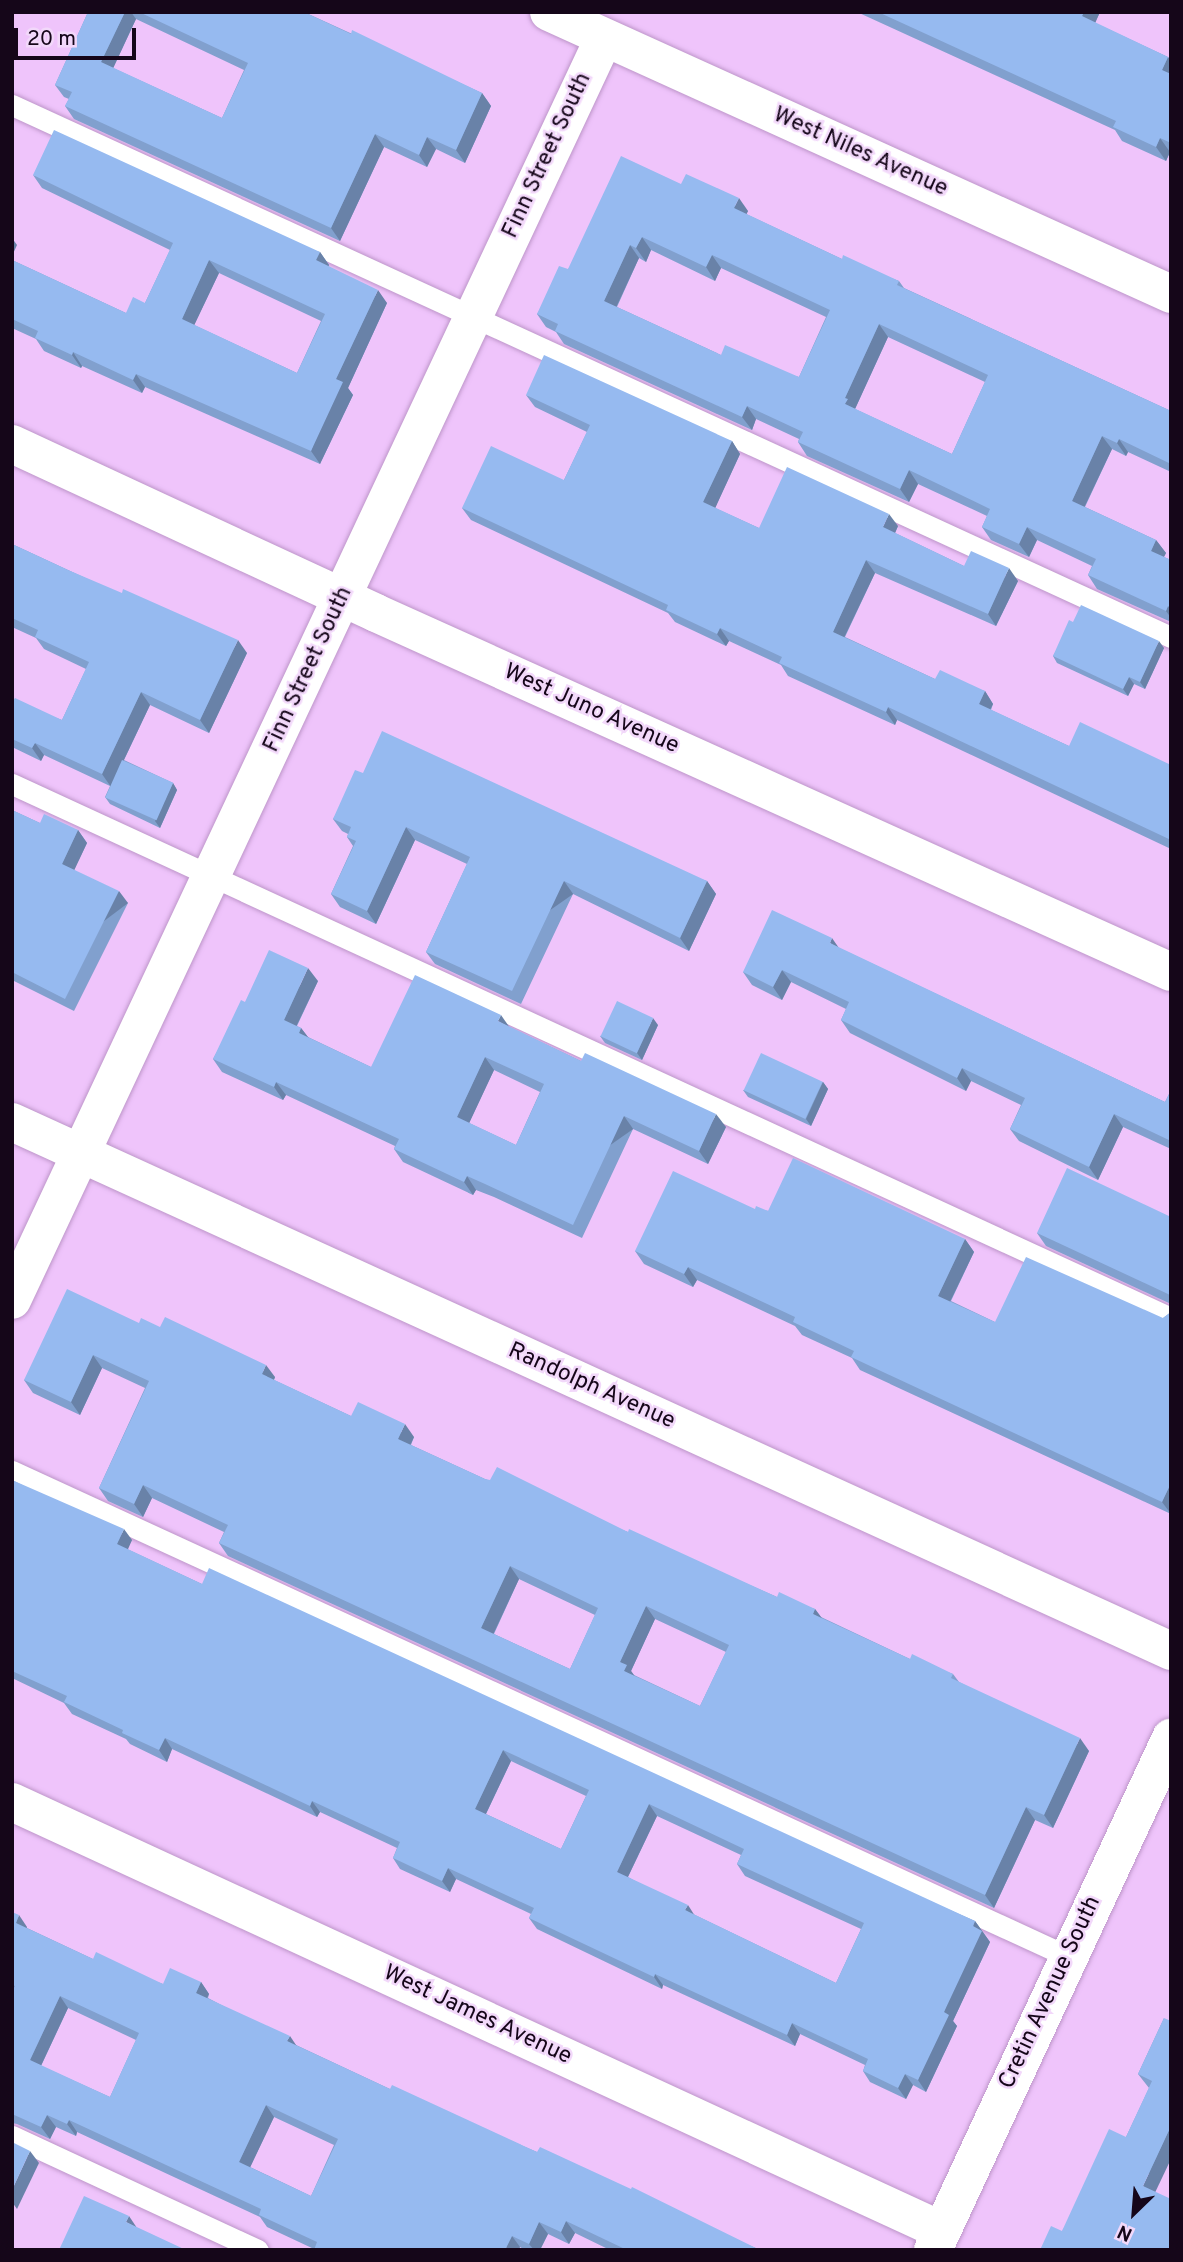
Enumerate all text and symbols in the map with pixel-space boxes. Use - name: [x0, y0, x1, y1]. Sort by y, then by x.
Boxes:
- scale bar: [18, 14, 140, 58]
- text: 20 m: [27, 26, 76, 53]
- street label: Finn Street South: [498, 69, 598, 243]
- street label: West Niles Avenue: [768, 102, 952, 204]
- street label: Finn Street South: [259, 583, 359, 757]
- street label: West Juno Avenue: [499, 659, 683, 761]
- street label: Randolph Avenue: [503, 1338, 679, 1436]
- street label: Cretin Avenue South: [994, 1892, 1108, 2094]
- street label: West James Avenue: [378, 1960, 576, 2072]
- north arrow: [1099, 2178, 1169, 2248]
- text: N: [1114, 2218, 1136, 2246]

